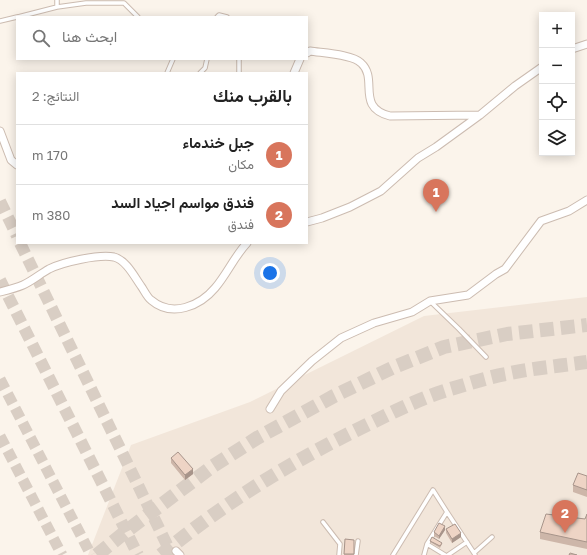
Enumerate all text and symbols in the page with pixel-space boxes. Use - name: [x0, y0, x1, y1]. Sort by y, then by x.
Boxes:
- map controls: [539, 12, 575, 156]
- button: +: [539, 12, 575, 48]
- search box: [16, 16, 308, 60]
- icon: search: [30, 27, 52, 49]
- text: ابحث هنا: [62, 27, 117, 45]
- button: −: [539, 48, 575, 84]
- button: locate: [539, 84, 575, 120]
- text: بالقرب منك: [213, 85, 292, 106]
- text: النتائج: 2: [32, 88, 79, 104]
- button: layers: [539, 120, 575, 156]
- text: جبل خندماء: [183, 133, 254, 151]
- text: 170 m: [32, 147, 68, 163]
- text: 1: [276, 147, 282, 163]
- text: مكان: [228, 156, 254, 172]
- pin: 1: [423, 179, 449, 212]
- text: فندق مواسم اجياد السد: [111, 193, 254, 211]
- text: 380 m: [32, 207, 70, 223]
- text: 2: [275, 207, 283, 223]
- text: فندق: [228, 216, 254, 232]
- your location: [260, 263, 280, 283]
- pin: 2: [552, 500, 578, 533]

